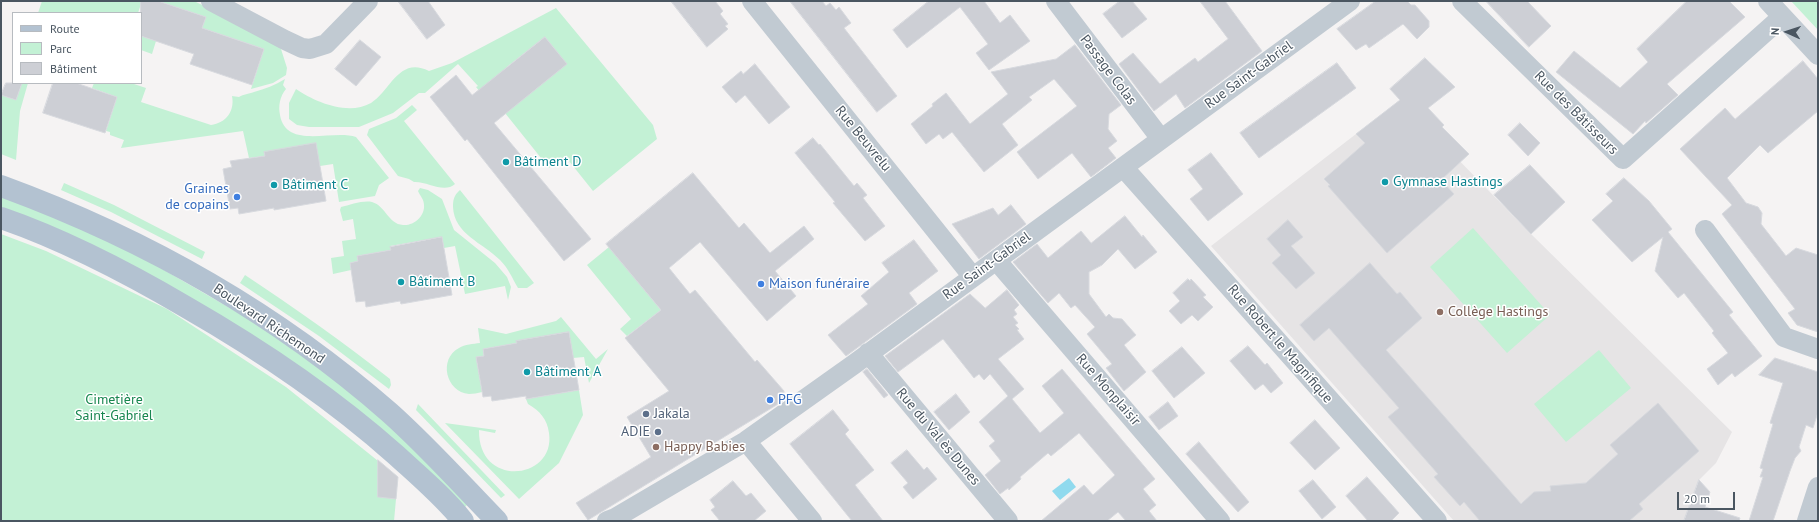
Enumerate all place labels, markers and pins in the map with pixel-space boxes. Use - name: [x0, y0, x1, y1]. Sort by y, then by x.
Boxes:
- place label: Bâtiment D: [514, 154, 581, 170]
- marker: Bâtiment D: [501, 157, 511, 167]
- place label: Gymnase Hastings: [1393, 174, 1503, 190]
- place label: Bâtiment C: [282, 177, 348, 193]
- marker: Gymnase Hastings: [1380, 177, 1390, 187]
- marker: Bâtiment C: [269, 180, 279, 190]
- place label: Graines de copains: [165, 181, 229, 214]
- marker: Graines de copains: [232, 192, 242, 202]
- place label: Bâtiment B: [409, 274, 475, 290]
- place label: Maison funéraire: [769, 276, 870, 292]
- marker: Bâtiment B: [396, 277, 406, 287]
- marker: Maison funéraire: [756, 279, 766, 289]
- place label: Collège Hastings: [1448, 304, 1548, 320]
- marker: Collège Hastings: [1435, 307, 1445, 317]
- place label: Bâtiment A: [535, 364, 601, 380]
- marker: Bâtiment A: [522, 367, 532, 377]
- place label: PFG: [778, 392, 802, 408]
- marker: PFG: [765, 395, 775, 405]
- place label: Jakala: [654, 406, 690, 422]
- marker: Jakala: [641, 409, 651, 419]
- place label: ADIE: [621, 424, 650, 440]
- marker: ADIE: [653, 427, 663, 437]
- place label: Happy Babies: [664, 439, 745, 455]
- marker: Happy Babies: [651, 442, 661, 452]

